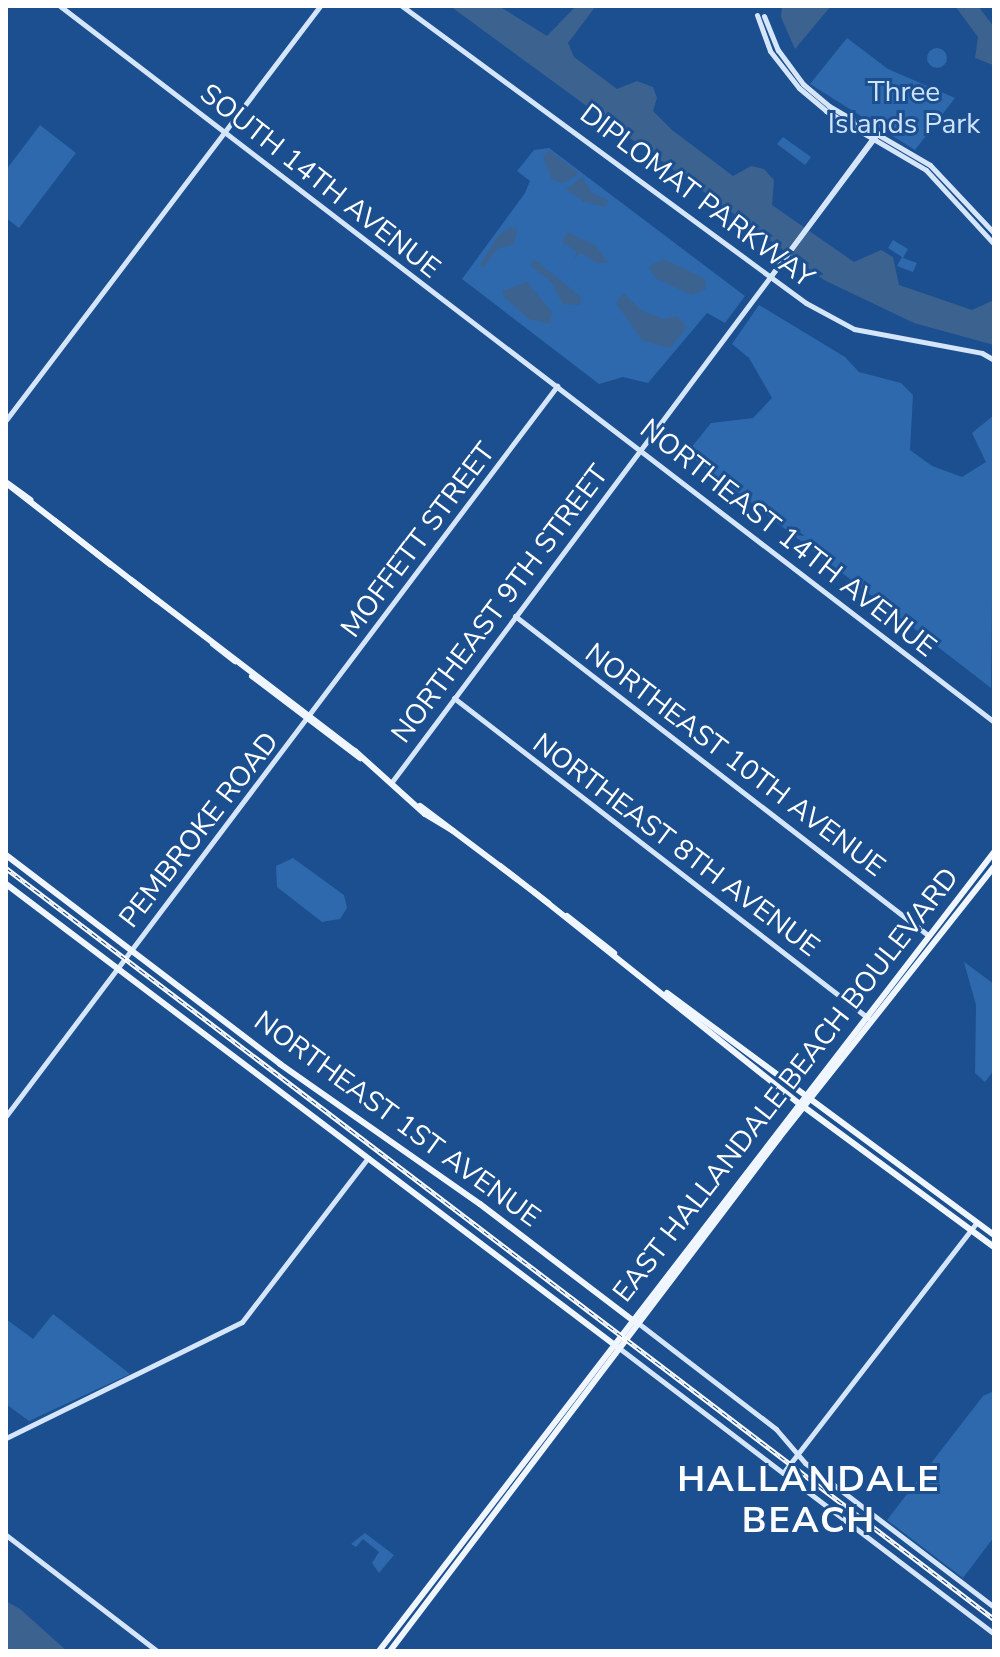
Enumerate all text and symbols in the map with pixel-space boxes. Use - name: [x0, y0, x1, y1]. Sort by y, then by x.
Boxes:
- park label: Three Islands Park: [828, 75, 980, 141]
- street label: SOUTH 14TH AVENUE: [193, 77, 447, 285]
- street label: DIPLOMAT PARKWAY: [573, 97, 821, 295]
- street label: NORTHEAST 14TH AVENUE: [633, 412, 943, 664]
- street label: MOFFETT STREET: [334, 436, 502, 644]
- street label: NORTHEAST 9TH STREET: [385, 458, 615, 750]
- street label: NORTHEAST 10TH AVENUE: [579, 636, 891, 884]
- street label: PEMBROKE ROAD: [112, 726, 286, 934]
- street label: NORTHEAST 8TH AVENUE: [526, 726, 826, 964]
- street label: EAST HALLANDALE BEACH BOULEVARD: [606, 861, 966, 1309]
- street label: NORTHEAST 1ST AVENUE: [248, 1004, 546, 1234]
- district label: HALLANDALE BEACH: [677, 1457, 941, 1542]

